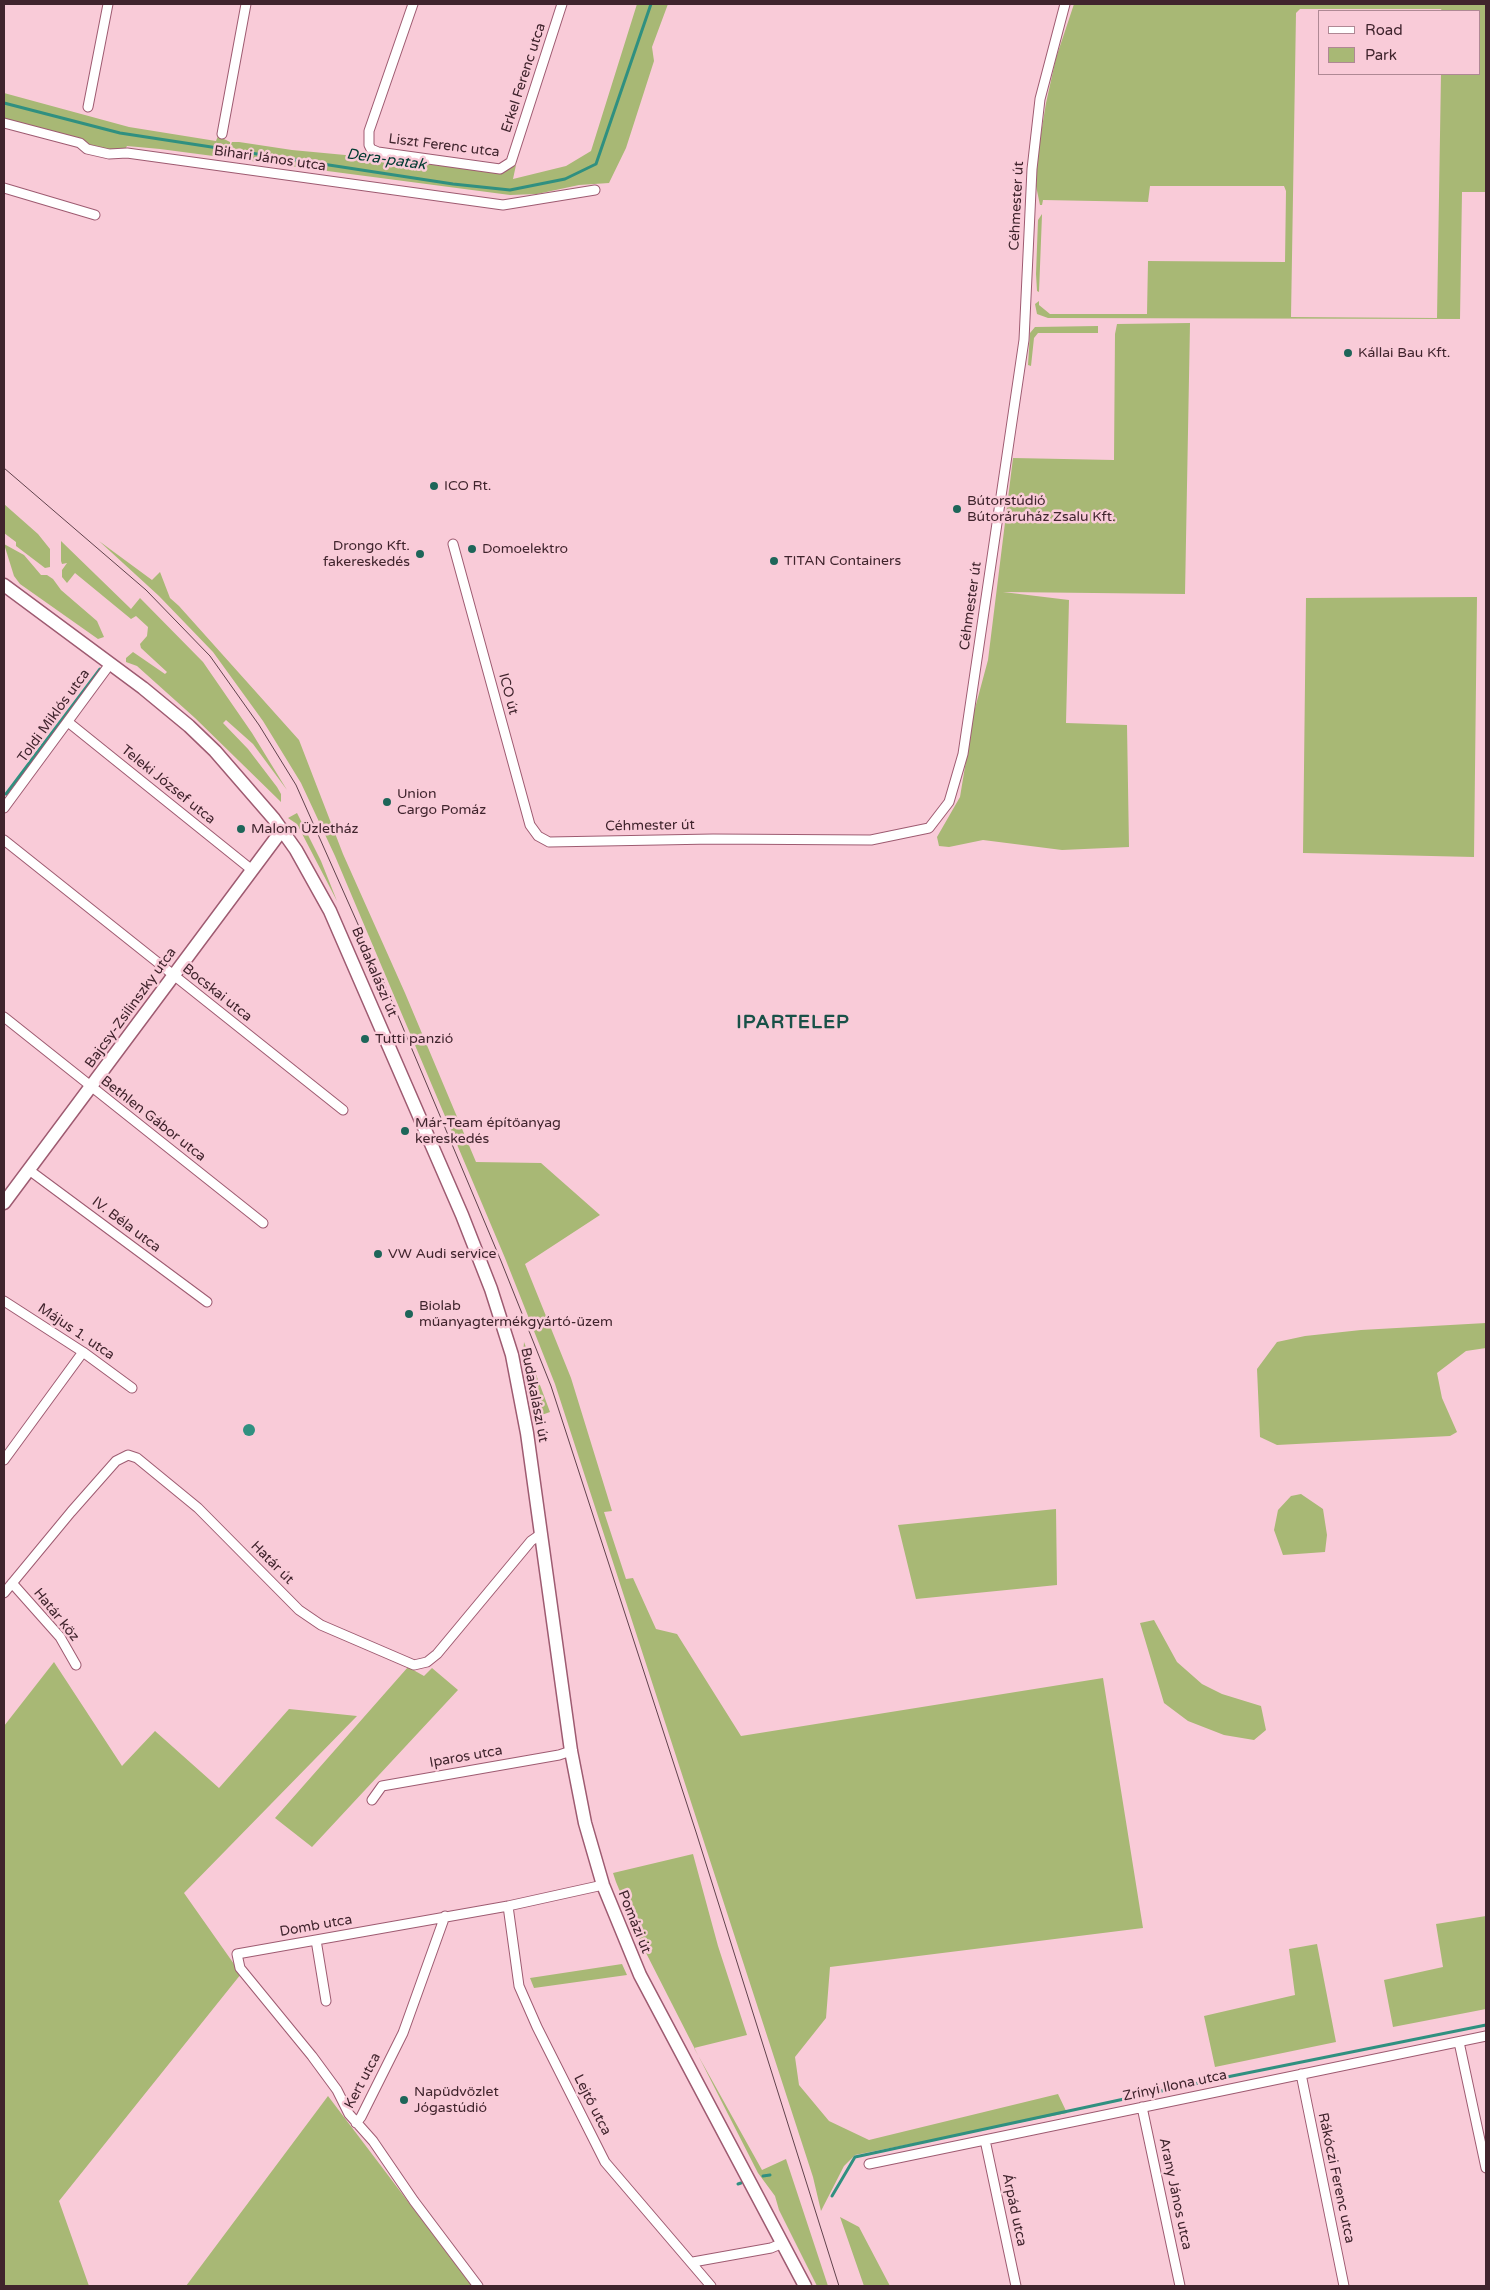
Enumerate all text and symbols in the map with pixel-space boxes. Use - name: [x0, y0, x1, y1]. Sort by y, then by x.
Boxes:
- legend: [1318, 10, 1480, 75]
- street label: Erkel Ferenc utca: [498, 21, 550, 135]
- text: Road: [1365, 21, 1403, 39]
- text: Park: [1365, 46, 1397, 64]
- street label: Liszt Ferenc utca: [387, 131, 501, 161]
- street label: Bihari János utca: [213, 143, 327, 175]
- water label: Dera-patak: [345, 146, 427, 174]
- street label: Céhmester út: [1006, 161, 1028, 251]
- place label: Kállai Bau Kft.: [1358, 345, 1450, 361]
- marker: Kállai Bau Kft.: [1342, 347, 1354, 359]
- place label: ICO Rt.: [444, 478, 491, 494]
- marker: ICO Rt.: [428, 480, 440, 492]
- place label: Bútorstúdió Bútoráruház Zsalu Kft.: [967, 493, 1116, 526]
- marker: Bútorstúdió Bútoráruház Zsalu Kft.: [951, 503, 963, 515]
- place label: Drongo Kft. fakereskedés: [323, 538, 410, 570]
- place label: Domoelektro: [482, 541, 568, 557]
- marker: Domoelektro: [466, 543, 478, 555]
- marker: Drongo Kft. fakereskedés: [414, 548, 426, 560]
- place label: TITAN Containers: [784, 553, 901, 569]
- marker: TITAN Containers: [768, 555, 780, 567]
- street label: Céhmester út: [956, 561, 986, 651]
- street label: Toldi Miklós utca: [14, 666, 94, 766]
- street label: ICO út: [494, 671, 522, 717]
- street label: Teleki József utca: [117, 742, 219, 828]
- place label: Union Cargo Pomáz: [397, 786, 486, 819]
- marker: Union Cargo Pomáz: [381, 796, 393, 808]
- street label: Céhmester út: [605, 817, 695, 835]
- place label: Malom Üzletház: [251, 821, 359, 837]
- marker: Malom Üzletház: [235, 823, 247, 835]
- street label: Budakalászi út: [347, 924, 401, 1020]
- street label: Bajcsy-Zsilinszky utca: [82, 945, 180, 1071]
- street label: Bocskai utca: [179, 961, 255, 1025]
- district label: IPARTELEP: [735, 1012, 851, 1034]
- place label: Tutti panzió: [375, 1031, 453, 1047]
- marker: Tutti panzió: [359, 1033, 371, 1045]
- street label: Bethlen Gábor utca: [97, 1073, 209, 1165]
- place label: Már-Team építőanyag kereskedés: [415, 1115, 561, 1148]
- marker: Már-Team építőanyag kereskedés: [399, 1125, 411, 1137]
- street label: IV. Béla utca: [88, 1194, 164, 1256]
- place label: VW Audi service: [388, 1246, 496, 1262]
- marker: VW Audi service: [372, 1248, 384, 1260]
- place label: Biolab műanyagtermékgyártó-üzem: [419, 1298, 613, 1330]
- street label: Május 1. utca: [34, 1300, 118, 1364]
- marker: Biolab műanyagtermékgyártó-üzem: [403, 1308, 415, 1320]
- street label: Budakalászi út: [517, 1346, 551, 1444]
- street label: Határ út: [247, 1538, 297, 1588]
- street label: Határ köz: [29, 1585, 83, 1645]
- street label: Iparos utca: [428, 1742, 504, 1772]
- street label: Pomázi út: [614, 1888, 654, 1956]
- street label: Domb utca: [279, 1911, 353, 1941]
- street label: Kert utca: [341, 2050, 385, 2112]
- street label: Zrínyi Ilona utca: [1122, 2067, 1228, 2105]
- street label: Lejtő utca: [570, 2072, 614, 2138]
- place label: Napüdvözlet Jógastúdió: [414, 2084, 499, 2116]
- marker: Napüdvözlet Jógastúdió: [398, 2094, 410, 2106]
- street label: Rákóczi Ferenc utca: [1314, 2111, 1358, 2245]
- street label: Arany János utca: [1155, 2136, 1195, 2252]
- street label: Árpád utca: [998, 2172, 1030, 2248]

